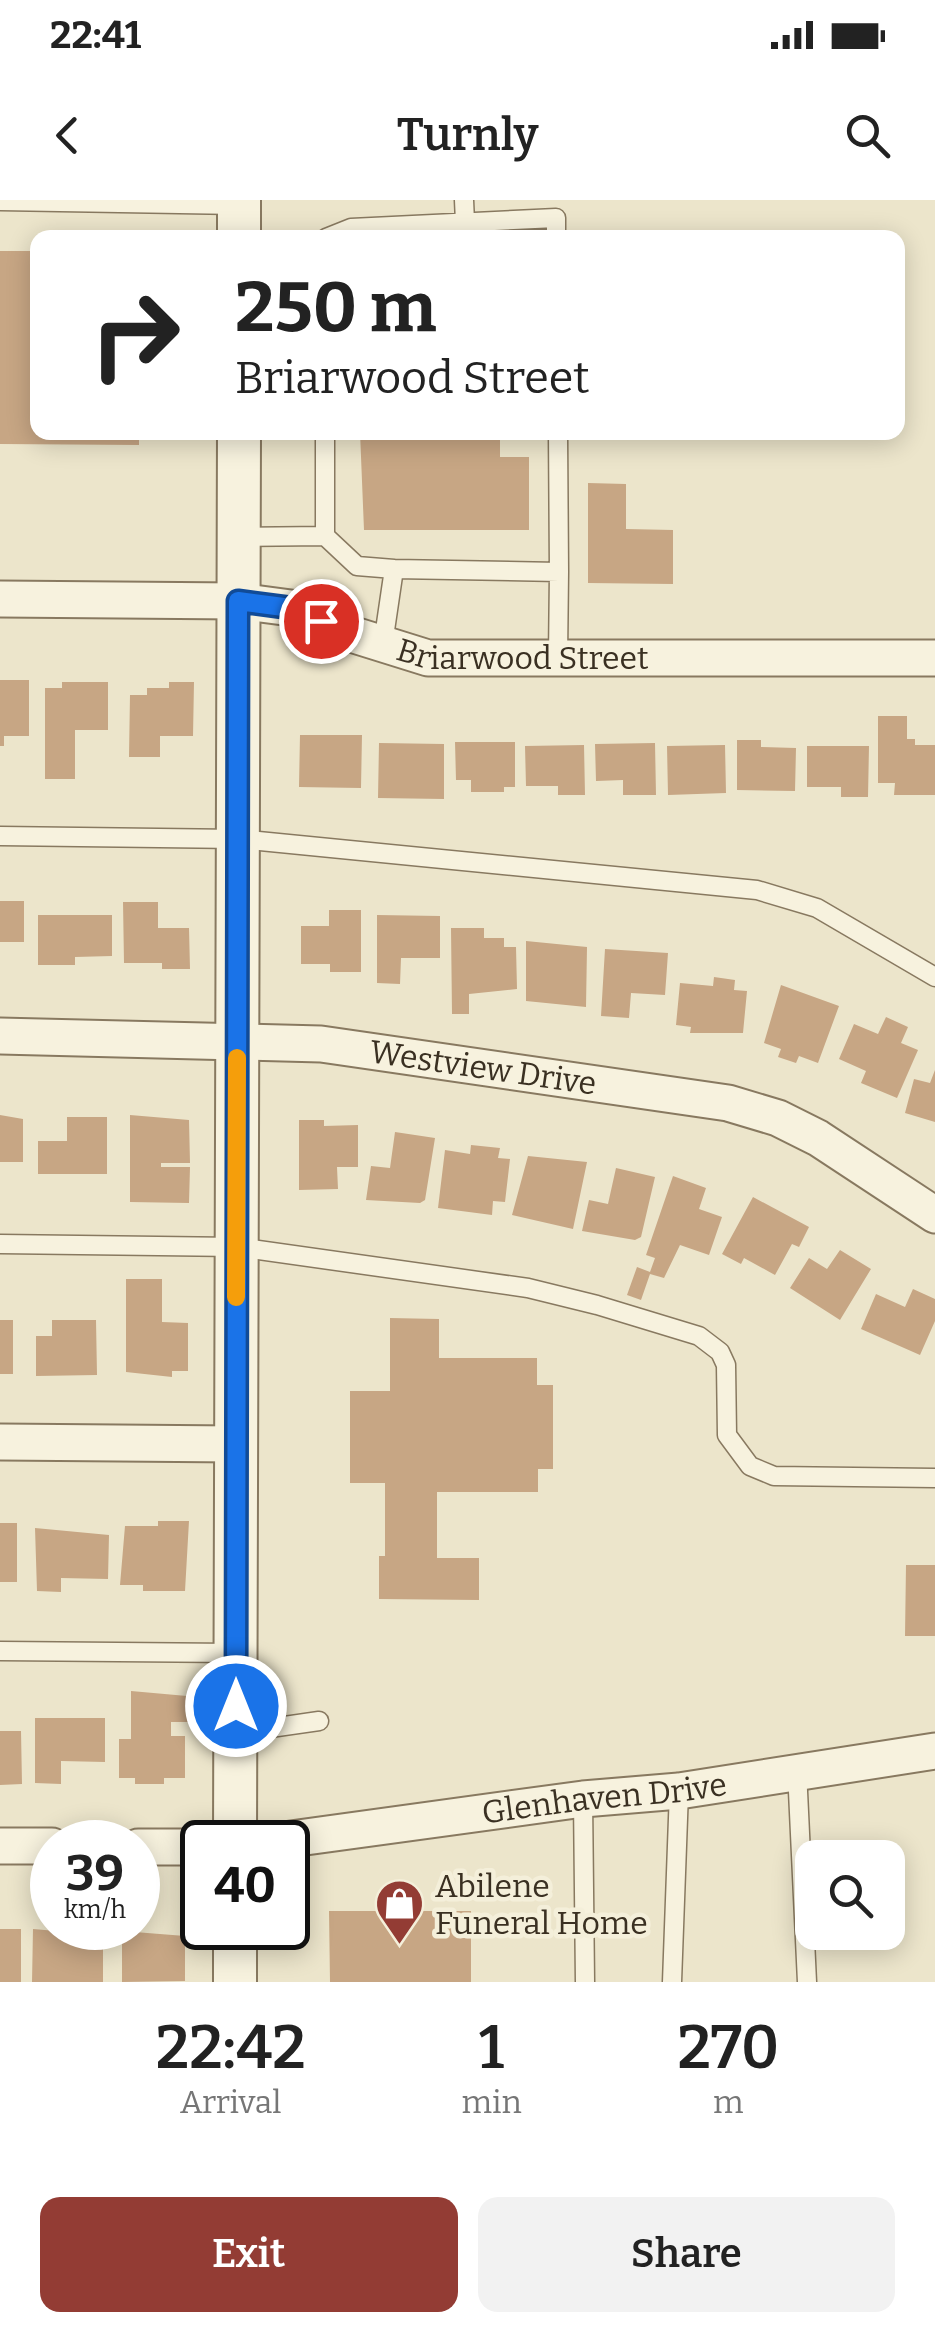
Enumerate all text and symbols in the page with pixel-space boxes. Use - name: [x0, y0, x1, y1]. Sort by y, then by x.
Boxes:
- text: 22:41: [50, 12, 141, 58]
- icon: back: [40, 108, 95, 163]
- text: Turnly: [397, 108, 538, 162]
- icon: search: [840, 108, 895, 163]
- text: 250 m: [235, 266, 437, 350]
- icon: right: [70, 270, 200, 400]
- text: Briarwood Street: [235, 351, 590, 405]
- pin: [279, 579, 364, 664]
- icon: arrive: [294, 594, 349, 649]
- street label: Briarwood Street: [392, 630, 649, 677]
- street label: Westview Drive: [367, 1032, 599, 1103]
- position arrow: [184, 1654, 288, 1758]
- street label: Glenhaven Drive: [479, 1765, 729, 1832]
- speed limit sign: 40: [180, 1820, 310, 1950]
- map controls: [795, 1840, 905, 1950]
- button: search: [795, 1840, 905, 1950]
- text: 39: [66, 1843, 124, 1903]
- place label: Abilene Funeral Home: [435, 1867, 648, 1942]
- shop icon: Abilene Funeral Home: [374, 1878, 426, 1946]
- text: km/h: [64, 1895, 126, 1925]
- text: 22:42: [156, 2012, 306, 2084]
- text: 1: [479, 2012, 504, 2084]
- text: 270: [677, 2012, 779, 2084]
- text: Arrival: [180, 2083, 281, 2121]
- text: min: [461, 2083, 522, 2121]
- text: m: [713, 2083, 744, 2121]
- button: Exit: [40, 2197, 458, 2312]
- button: Share: [478, 2197, 895, 2312]

